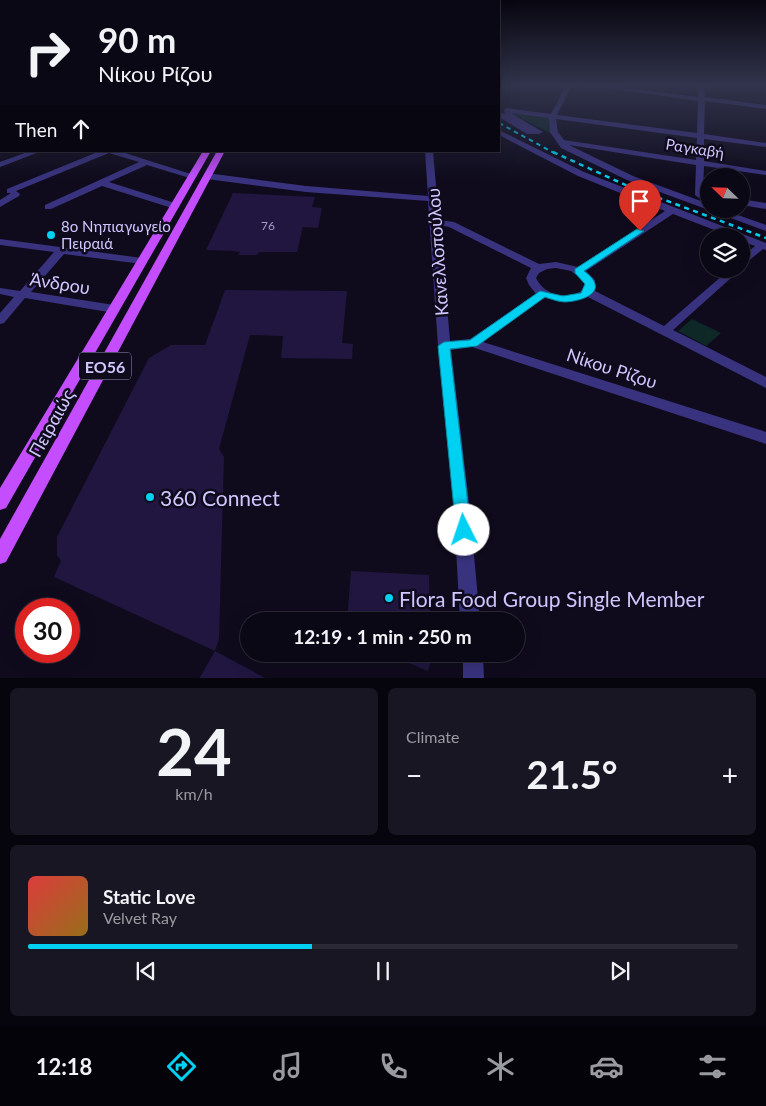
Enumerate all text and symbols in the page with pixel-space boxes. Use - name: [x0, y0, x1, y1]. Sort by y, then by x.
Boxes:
- text: 90 m: [98, 18, 176, 60]
- icon: right: [15, 20, 80, 85]
- text: Νίκου Ρίζου: [98, 60, 213, 87]
- icon: ahead: [67, 115, 95, 143]
- text: Then: [15, 118, 57, 141]
- street label: Ραγκαβή: [665, 135, 725, 161]
- north arrow: [700, 168, 750, 218]
- map controls: [700, 168, 750, 278]
- pin: [619, 180, 661, 231]
- street label: Κανελλοπούλου: [422, 187, 452, 317]
- icon: arrive: [626, 187, 654, 215]
- place label: 8ο Νηπιαγωγείο Πειραιά: [61, 217, 171, 252]
- house number: 76: [261, 218, 275, 233]
- button: layers: [700, 228, 750, 278]
- marker: 8ο Νηπιαγωγείο Πειραιά: [45, 229, 57, 241]
- street label: Άνδρου: [28, 267, 92, 299]
- street label: Νίκου Ρίζου: [564, 343, 660, 393]
- road number: ΕΟ56: [79, 352, 131, 380]
- street label: Πειραιώς: [23, 385, 79, 461]
- place label: 360 Connect: [160, 485, 280, 510]
- marker: 360 Connect: [144, 491, 156, 503]
- position arrow: [437, 503, 489, 555]
- place label: Flora Food Group Single Member: [399, 586, 705, 611]
- marker: Flora Food Group Single Member: [383, 592, 395, 604]
- speed limit sign: 30: [15, 598, 80, 663]
- text: 12:19 · 1 min · 250 m: [293, 625, 472, 648]
- text: 24: [156, 712, 232, 790]
- text: Climate: [406, 727, 459, 746]
- text: 21.5°: [527, 751, 617, 797]
- text: −: [406, 758, 422, 792]
- text: +: [722, 758, 738, 792]
- text: km/h: [175, 784, 213, 803]
- text: Static Love: [103, 885, 195, 908]
- text: Velvet Ray: [103, 908, 177, 927]
- icon: previous: [132, 957, 160, 985]
- icon: pause: [369, 957, 397, 985]
- icon: next: [606, 957, 634, 985]
- icon: directions: [164, 1049, 199, 1084]
- icon: music: [270, 1049, 305, 1084]
- icon: phone: [376, 1049, 411, 1084]
- icon: climate: [483, 1049, 518, 1084]
- icon: car: [589, 1049, 624, 1084]
- icon: filters: [695, 1049, 730, 1084]
- text: 12:18: [36, 1053, 92, 1080]

